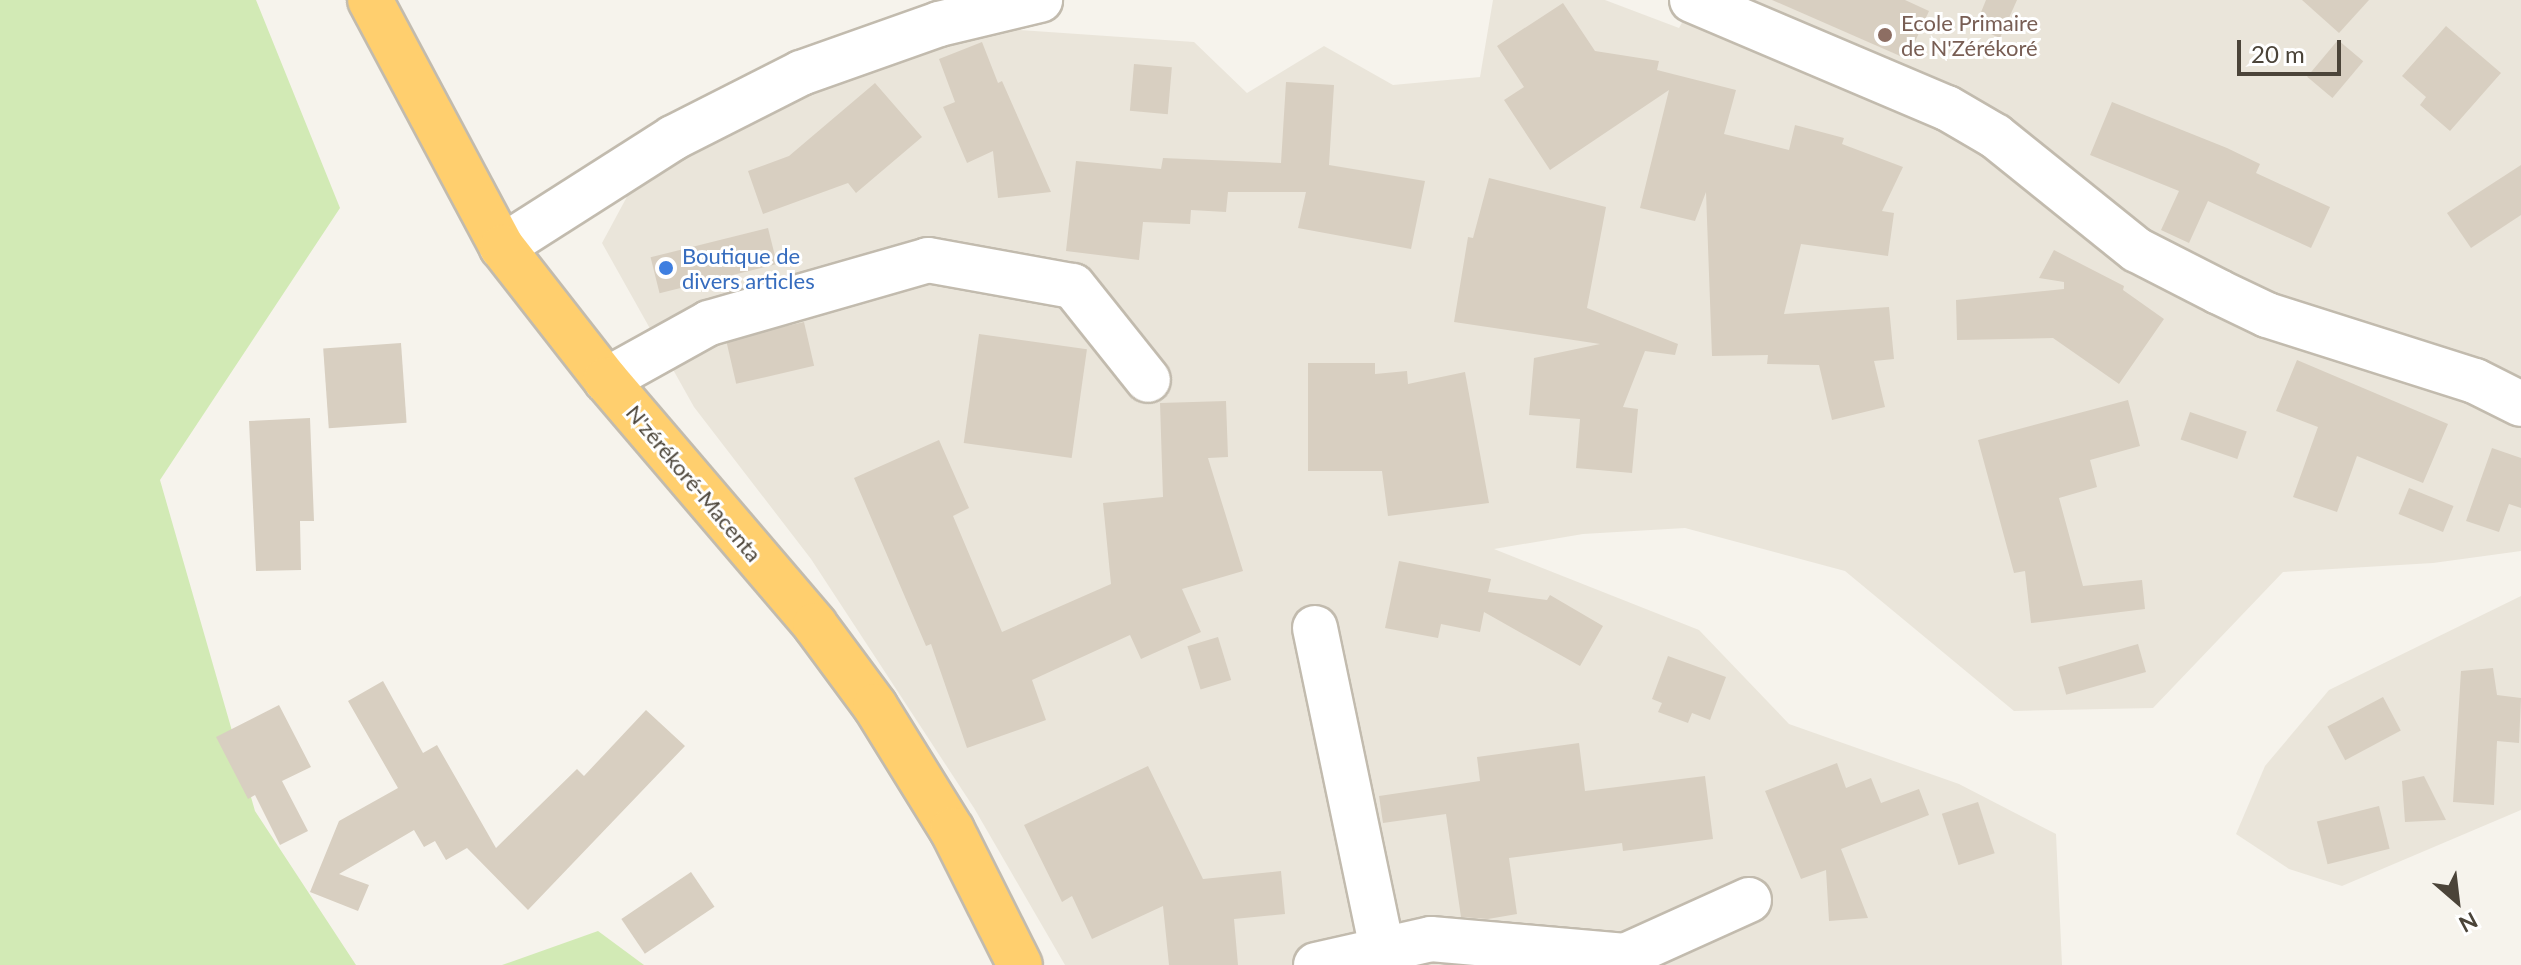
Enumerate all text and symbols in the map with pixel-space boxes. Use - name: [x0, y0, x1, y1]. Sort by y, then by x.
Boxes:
- place label: Ecole Primaire de N'Zérékoré: [1901, 9, 2038, 60]
- scale bar: [2241, 24, 2345, 74]
- marker: Ecole Primaire de N'Zérékoré: [1876, 26, 1894, 44]
- text: 20 m: [2251, 39, 2305, 68]
- place label: Boutique de divers articles: [682, 242, 815, 294]
- marker: Boutique de divers articles: [657, 259, 675, 277]
- street label: N'zérékoré-Macenta: [621, 399, 767, 567]
- north arrow: [2417, 861, 2497, 941]
- text: N: [2455, 907, 2482, 939]

